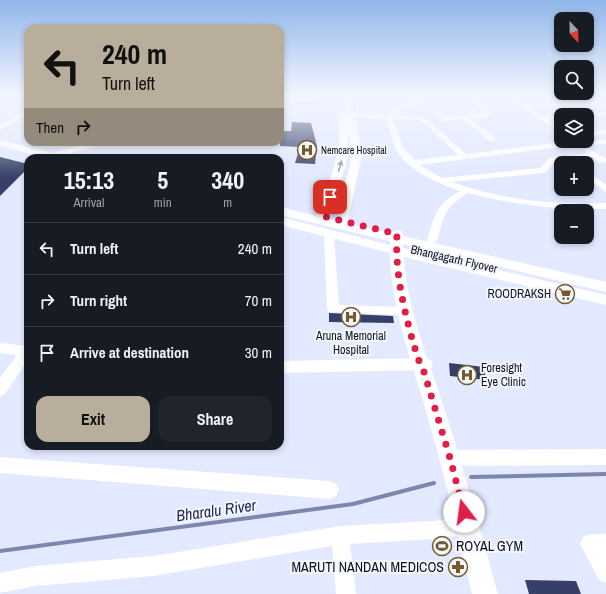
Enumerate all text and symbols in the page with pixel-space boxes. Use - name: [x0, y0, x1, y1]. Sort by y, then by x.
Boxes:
- north arrow: [554, 12, 594, 52]
- map controls: [554, 12, 594, 244]
- text: 240 m: [102, 35, 167, 73]
- icon: left: [36, 40, 88, 92]
- button: search: [554, 60, 594, 100]
- text: Turn left: [102, 71, 155, 96]
- button: layers: [554, 108, 594, 148]
- icon: right: [72, 116, 94, 138]
- text: Then: [36, 117, 64, 138]
- hospital icon: Nemcare Hospital: [296, 139, 318, 161]
- place label: Nemcare Hospital: [321, 144, 387, 157]
- button: +: [554, 156, 594, 196]
- one-way arrow: [337, 160, 343, 172]
- text: 15:13: [64, 164, 114, 196]
- text: 5: [157, 164, 168, 196]
- text: 340: [211, 164, 244, 196]
- pin: [313, 180, 347, 214]
- icon: arrive: [319, 186, 341, 208]
- text: Arrival: [74, 194, 104, 211]
- text: min: [154, 194, 172, 211]
- text: m: [223, 194, 232, 211]
- button: −: [554, 204, 594, 244]
- icon: left: [36, 238, 58, 260]
- text: Turn left: [70, 238, 118, 259]
- text: 240 m: [238, 238, 272, 259]
- street label: Bhangagarh Flyover: [409, 241, 500, 277]
- supermarket icon: ROODRAKSH: [554, 283, 576, 305]
- place label: ROODRAKSH: [488, 286, 551, 302]
- icon: right: [36, 290, 58, 312]
- text: Turn right: [70, 290, 127, 311]
- text: 70 m: [245, 290, 272, 311]
- hospital icon: Aruna Memorial Hospital: [340, 306, 362, 328]
- place label: Aruna Memorial Hospital: [315, 328, 386, 358]
- icon: arrive: [36, 342, 58, 364]
- text: Arrive at destination: [70, 342, 189, 363]
- text: 30 m: [245, 342, 272, 363]
- place label: Foresight Eye Clinic: [481, 360, 526, 390]
- hospital icon: Foresight Eye Clinic: [456, 364, 478, 386]
- button: Exit: [36, 396, 150, 442]
- button: Share: [158, 396, 272, 442]
- position arrow: [443, 491, 485, 533]
- water label: Bharalu River: [175, 493, 258, 526]
- sports icon: ROYAL GYM: [431, 535, 453, 557]
- place label: ROYAL GYM: [456, 537, 523, 555]
- pharmacy icon: MARUTI NANDAN MEDICOS: [447, 556, 469, 578]
- place label: MARUTI NANDAN MEDICOS: [292, 558, 444, 576]

